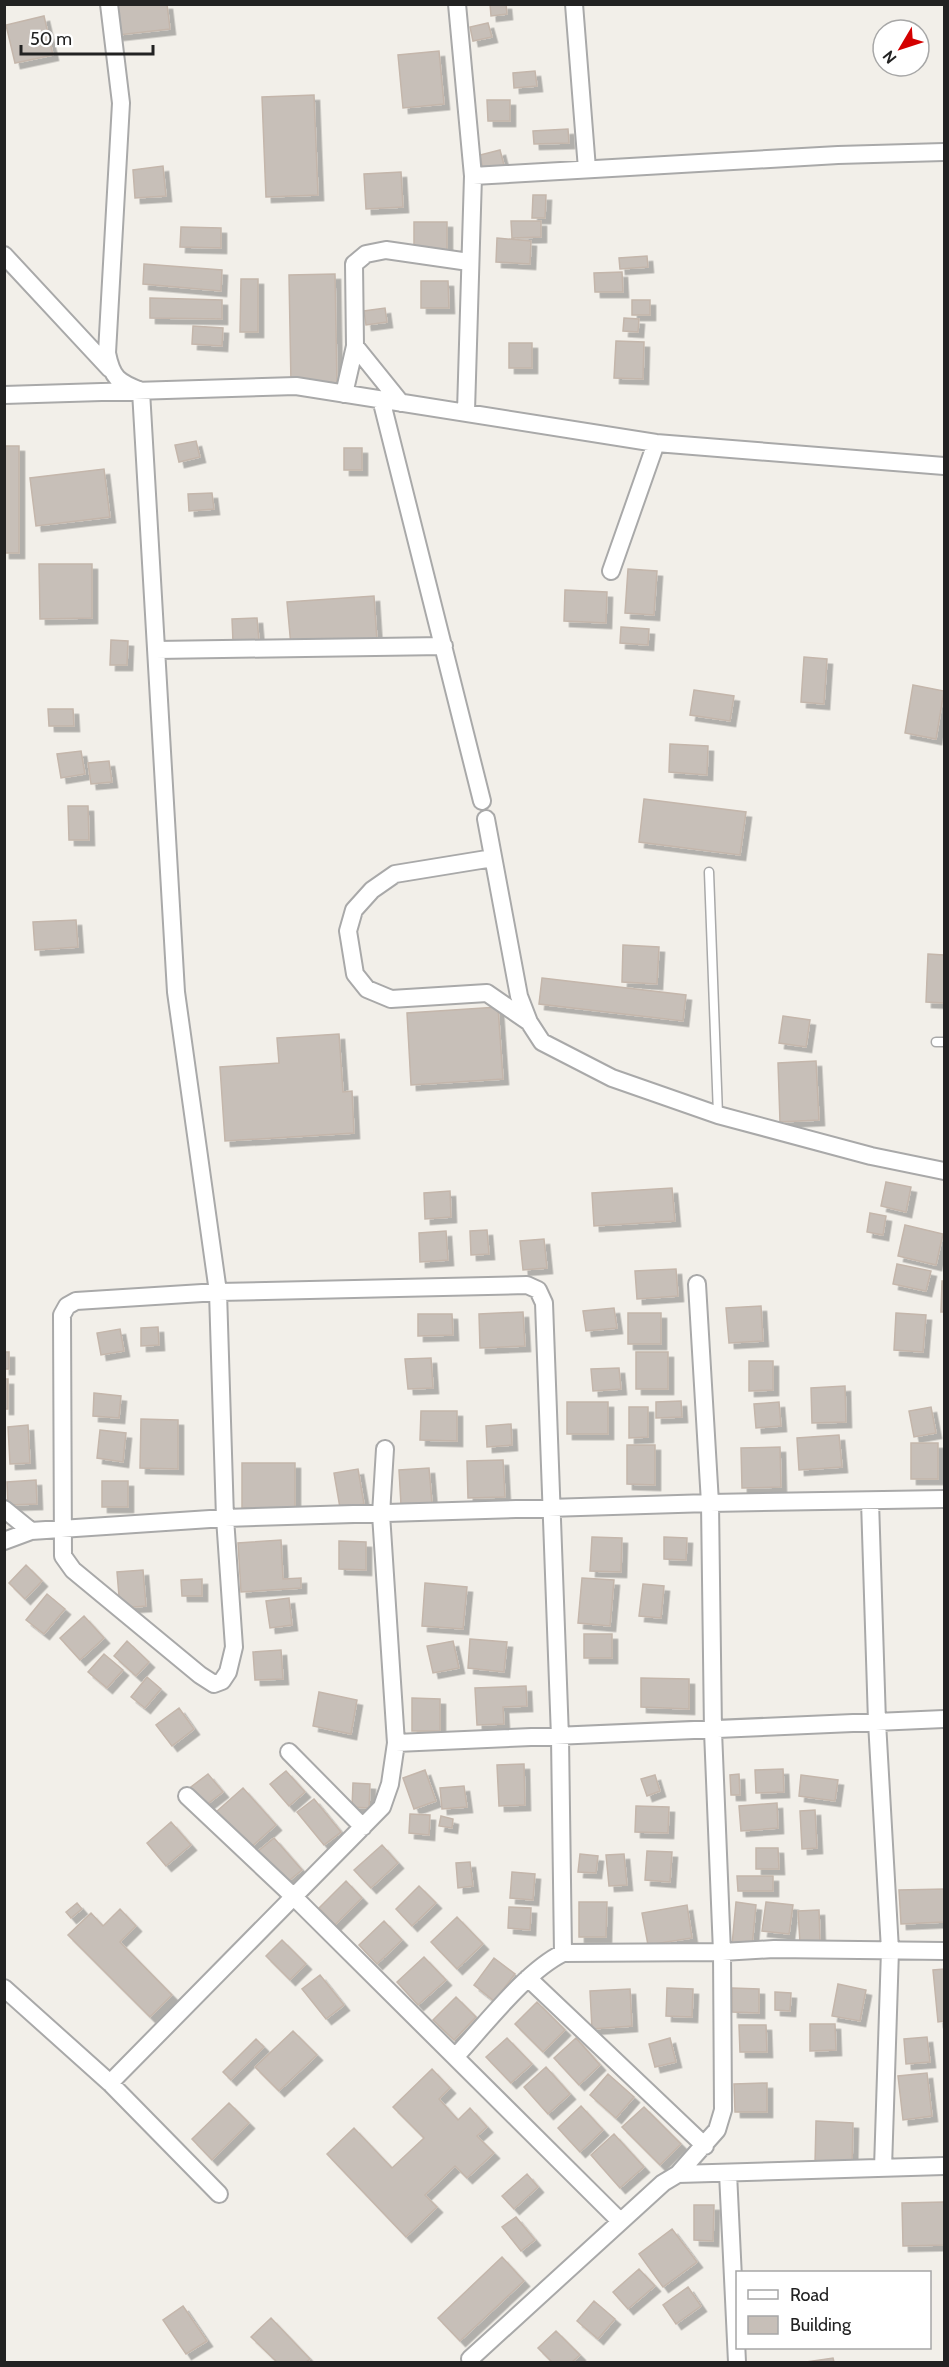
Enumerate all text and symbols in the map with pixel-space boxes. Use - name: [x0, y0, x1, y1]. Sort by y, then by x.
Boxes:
- scale bar: [21, 18, 153, 56]
- north arrow: [871, 18, 931, 78]
- text: 50 m: [30, 28, 72, 50]
- text: N: [879, 47, 901, 67]
- legend: [736, 2271, 931, 2349]
- text: Road: [790, 2284, 829, 2306]
- text: Building: [790, 2314, 852, 2336]

